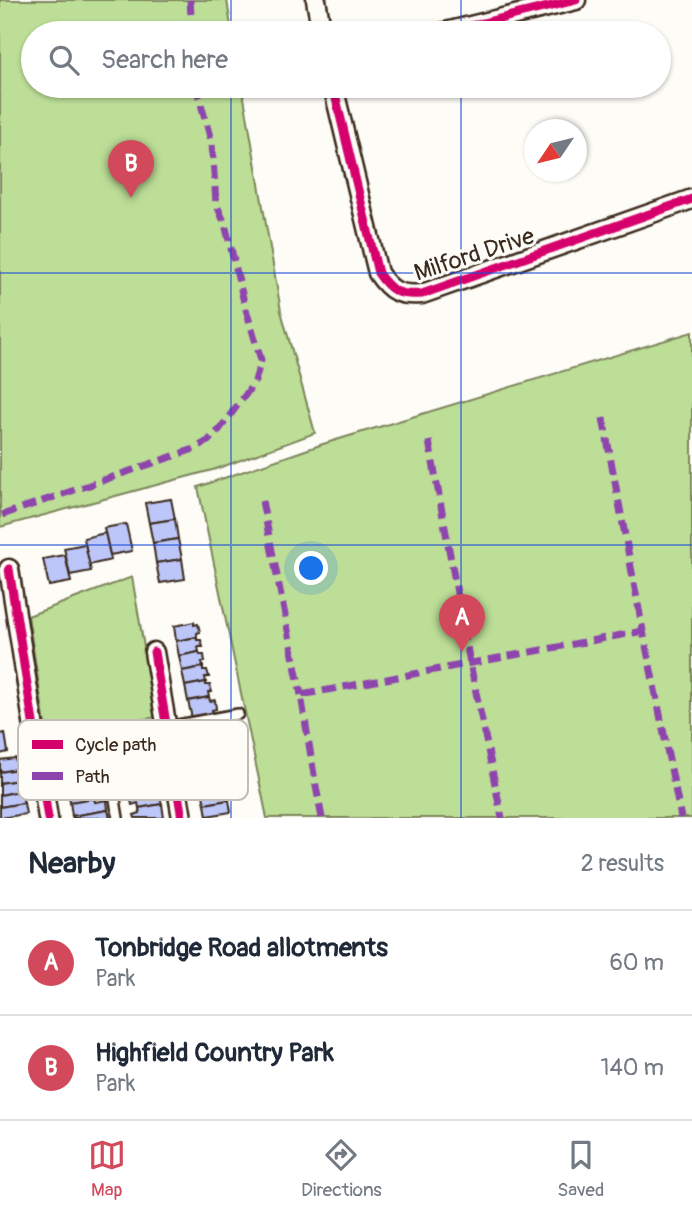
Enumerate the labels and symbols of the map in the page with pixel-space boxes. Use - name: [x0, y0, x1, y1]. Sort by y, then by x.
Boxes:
- north arrow: [524, 119, 587, 182]
- pin: B: [108, 140, 154, 198]
- street label: Milford Drive: [410, 221, 538, 288]
- your location: [294, 551, 328, 585]
- pin: A: [439, 594, 485, 652]
- legend: [18, 720, 248, 800]
- text: Cycle path: [75, 733, 156, 757]
- text: Path: [75, 765, 110, 789]

